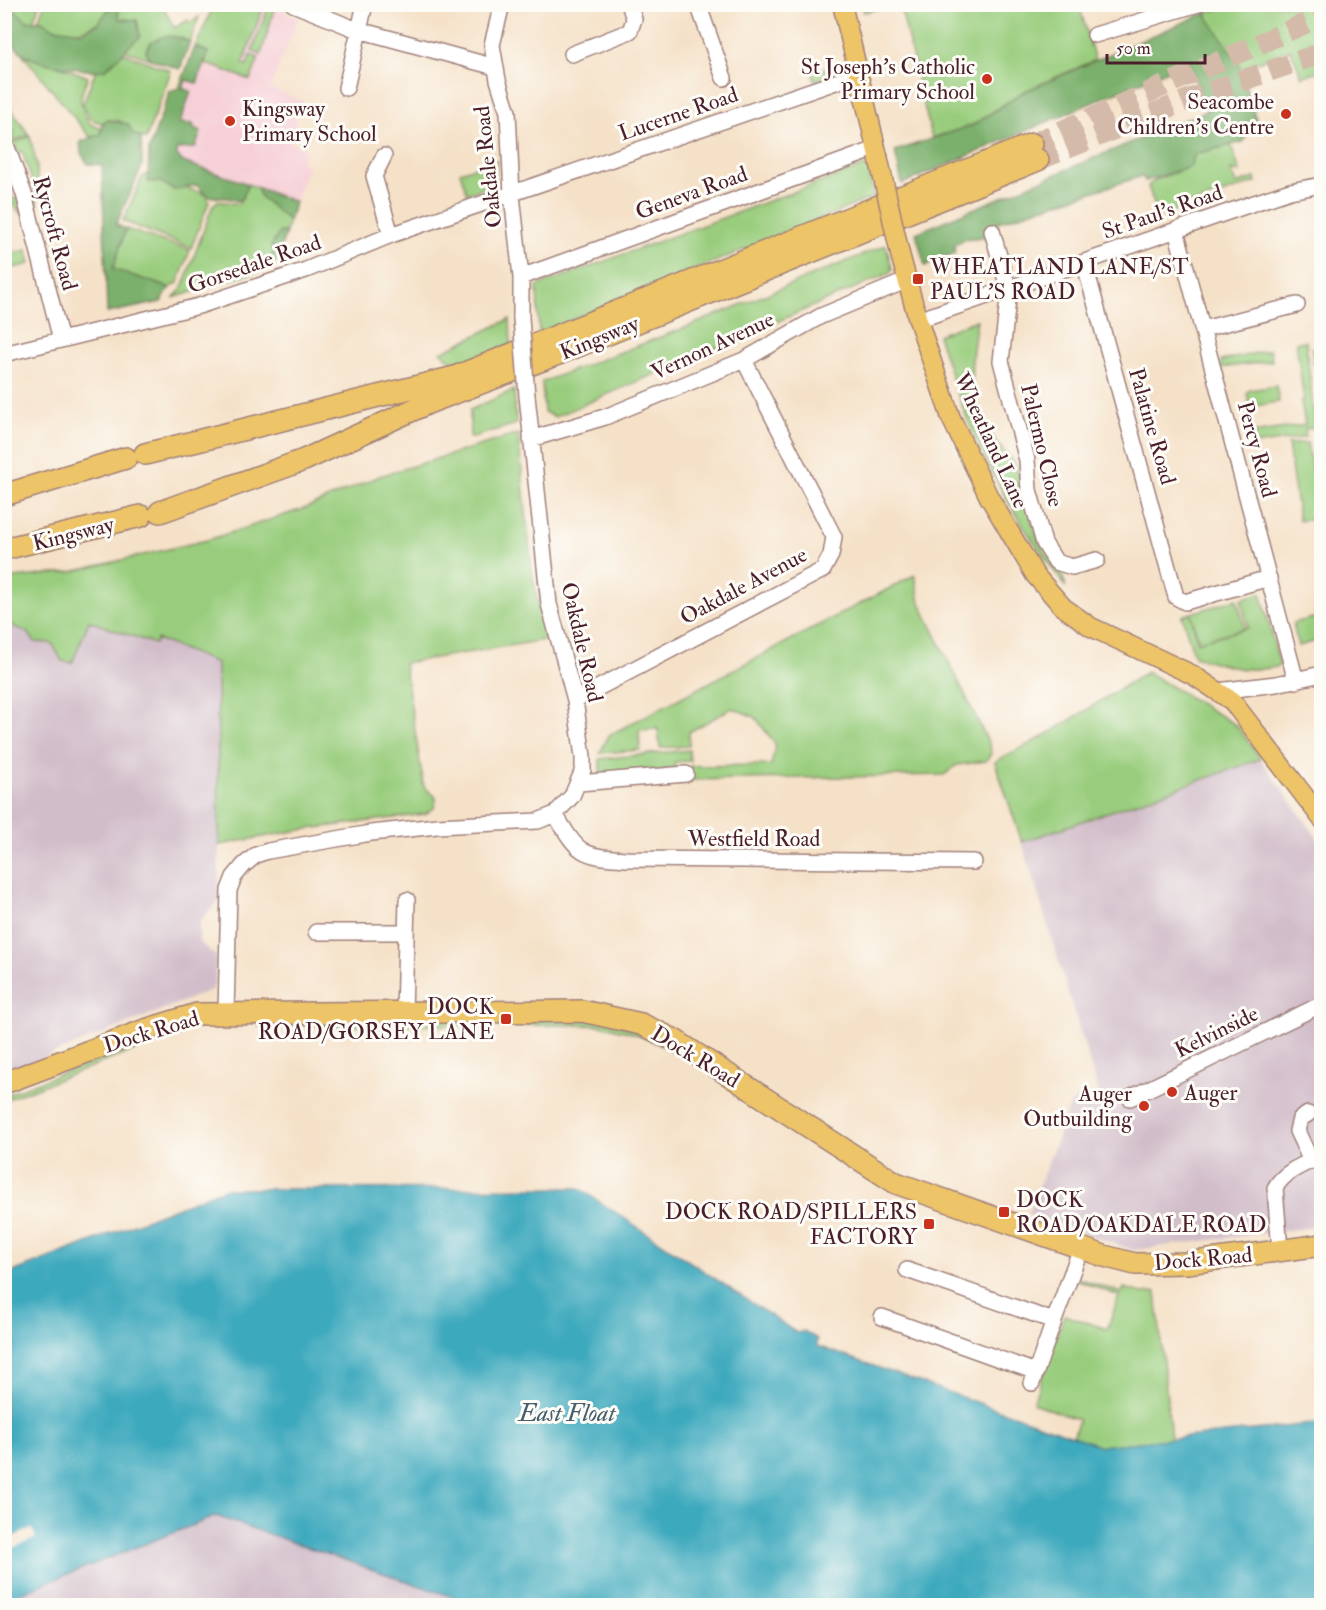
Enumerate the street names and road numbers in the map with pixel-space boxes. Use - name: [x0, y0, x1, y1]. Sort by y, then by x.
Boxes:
- street label: Lucerne Road: [615, 80, 742, 147]
- street label: Oakdale Road: [468, 104, 508, 229]
- street label: Geneva Road: [631, 160, 751, 226]
- street label: Rycroft Road: [26, 173, 84, 294]
- street label: St Paul's Road: [1098, 178, 1227, 246]
- street label: Gorsedale Road: [184, 228, 325, 300]
- street label: Vernon Avenue: [646, 305, 778, 387]
- street label: Kingsway: [556, 309, 643, 366]
- street label: Palatine Road: [1122, 365, 1182, 488]
- street label: Wheatland Lane: [947, 367, 1035, 513]
- street label: Palermo Close: [1014, 381, 1070, 510]
- street label: Percy Road: [1231, 398, 1283, 501]
- street label: Kingsway: [30, 510, 117, 558]
- street label: Oakdale Avenue: [675, 541, 812, 631]
- street label: Oakdale Road: [555, 579, 609, 705]
- street label: Westfield Road: [687, 825, 820, 853]
- street label: Kelvinside: [1170, 1000, 1263, 1064]
- street label: Dock Road: [100, 1004, 203, 1060]
- street label: Dock Road: [646, 1019, 745, 1094]
- street label: Dock Road: [1153, 1241, 1254, 1277]

